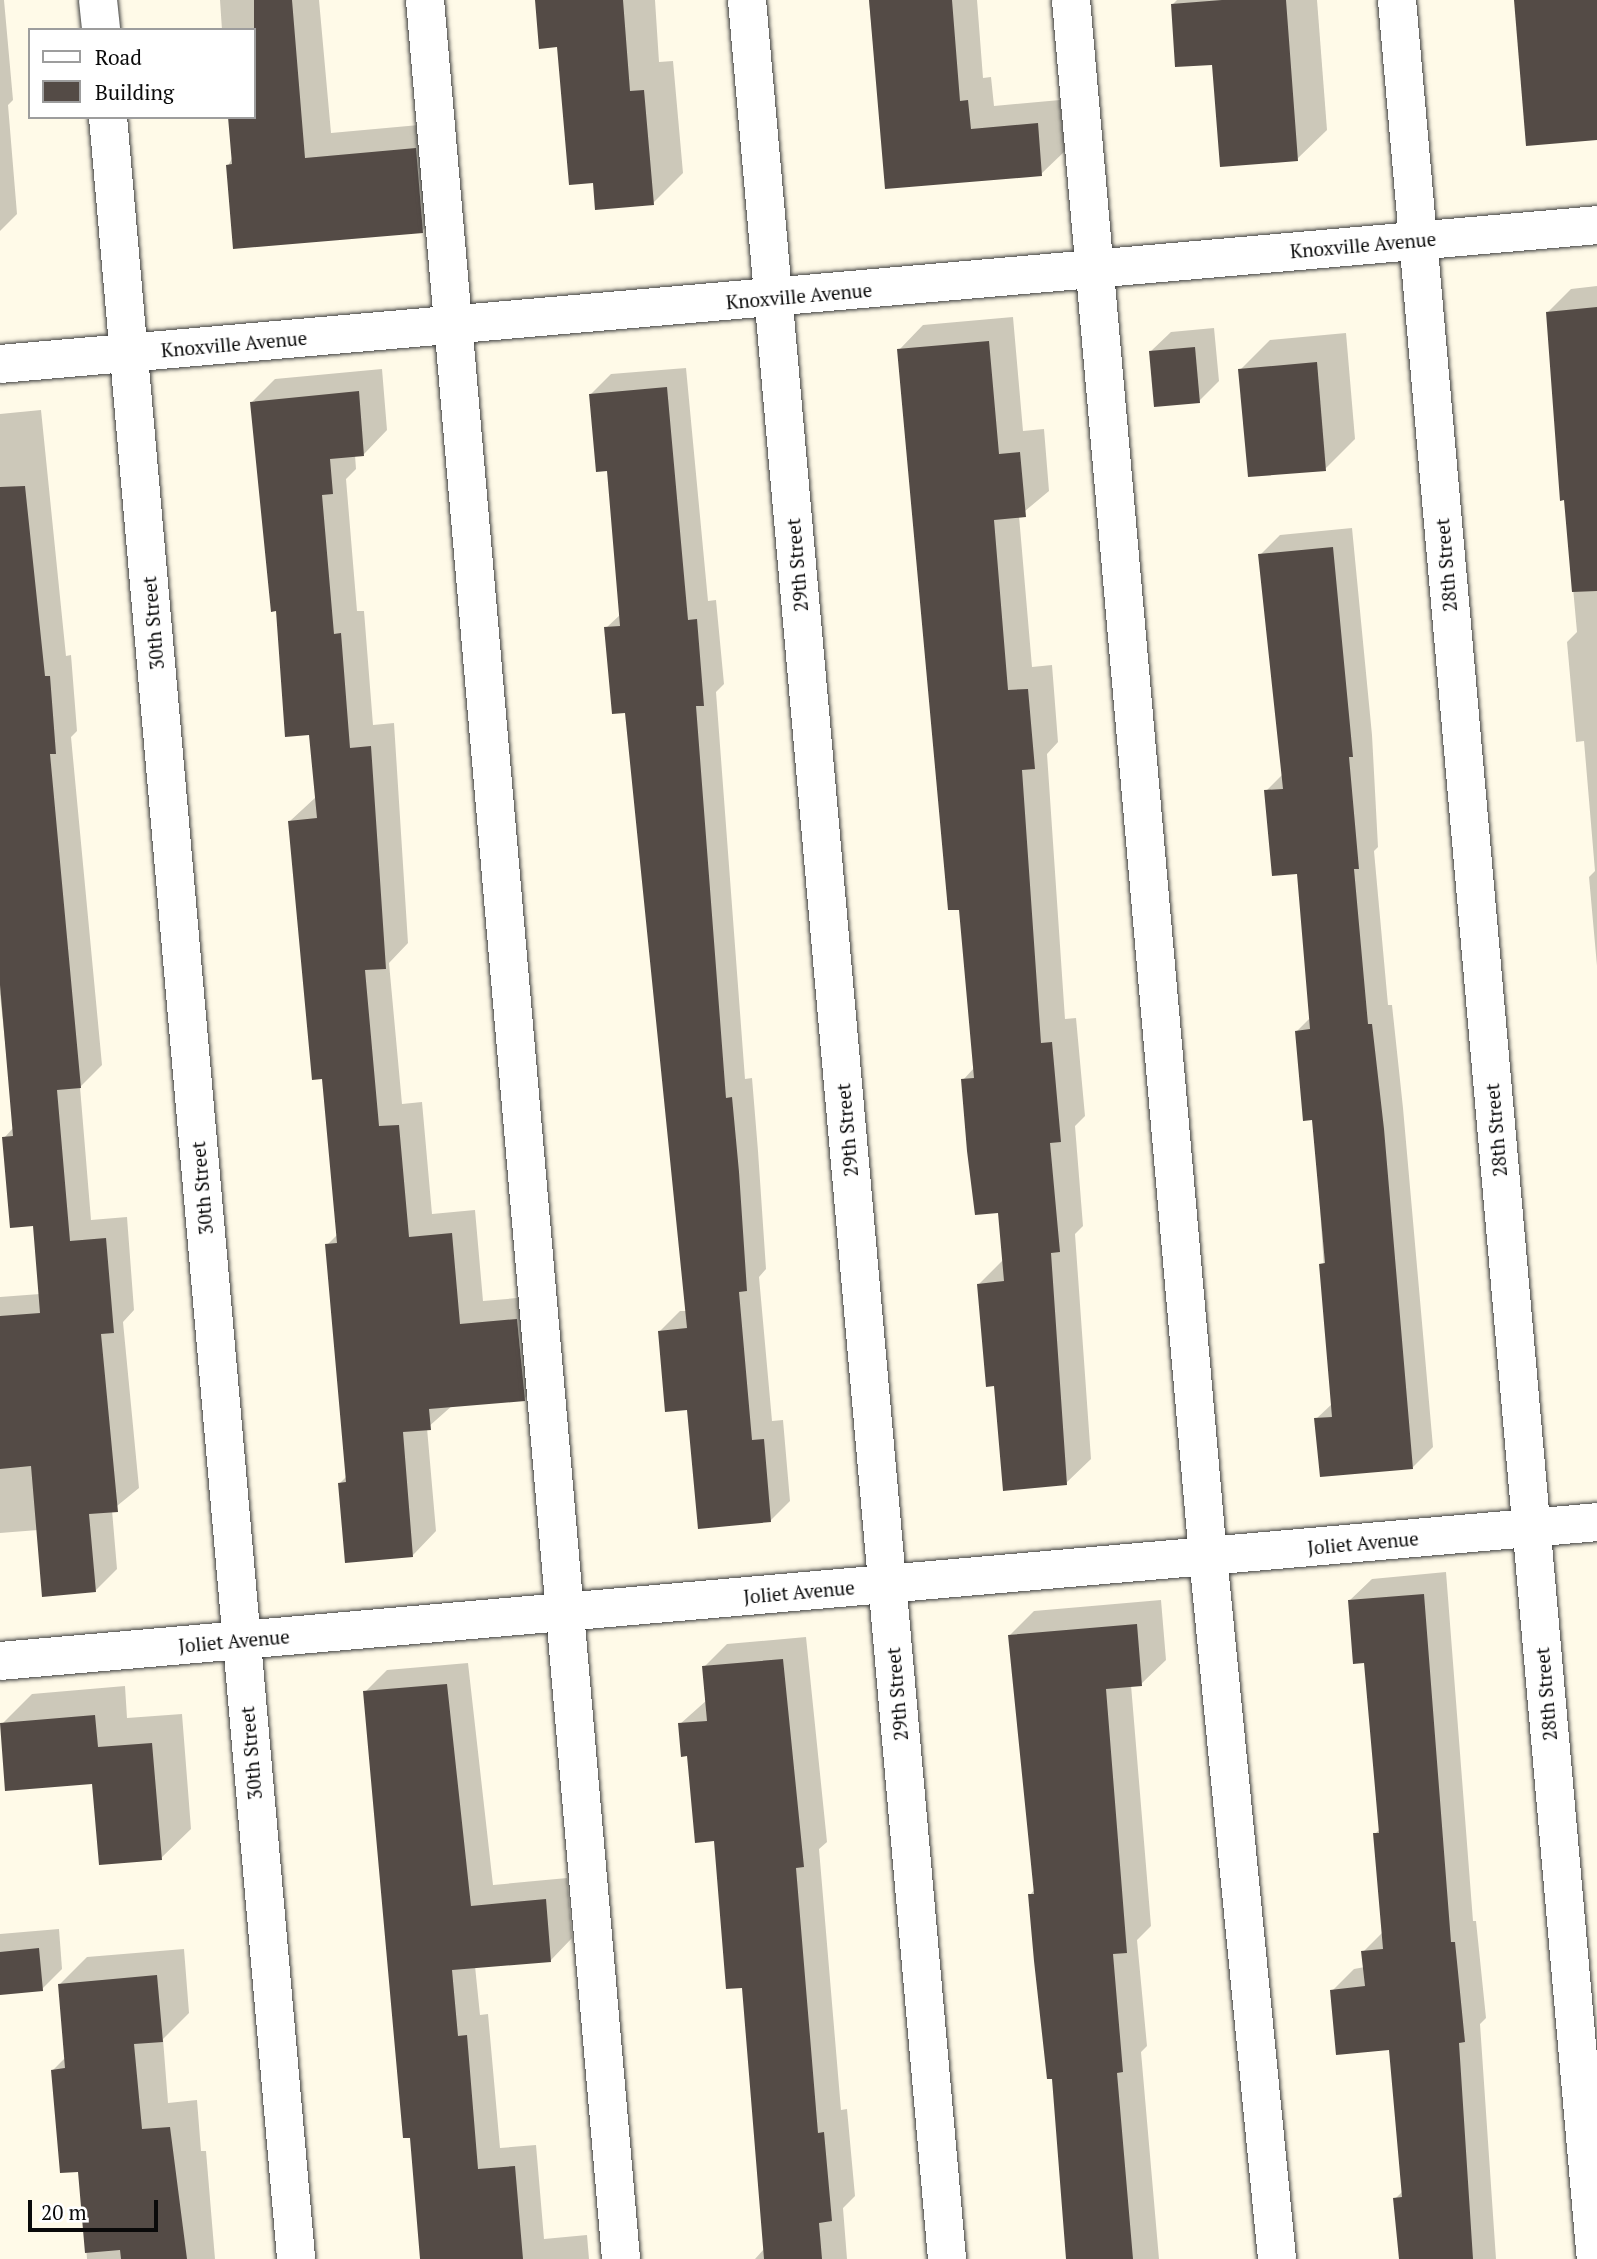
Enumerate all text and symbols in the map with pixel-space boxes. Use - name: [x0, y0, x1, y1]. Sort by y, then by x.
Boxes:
- legend: [28, 28, 256, 119]
- text: Road: [95, 43, 142, 71]
- text: Building: [95, 78, 174, 106]
- street label: Knoxville Avenue: [1289, 227, 1437, 263]
- street label: Knoxville Avenue: [725, 278, 873, 314]
- street label: Knoxville Avenue: [160, 326, 308, 362]
- street label: 29th Street: [782, 517, 812, 613]
- street label: 28th Street: [1431, 517, 1461, 613]
- street label: 30th Street: [138, 575, 168, 671]
- street label: 29th Street: [832, 1082, 862, 1178]
- street label: 28th Street: [1481, 1082, 1511, 1178]
- street label: 30th Street: [187, 1140, 217, 1236]
- street label: Joliet Avenue: [1306, 1527, 1420, 1559]
- street label: Joliet Avenue: [742, 1576, 856, 1608]
- street label: Joliet Avenue: [177, 1625, 291, 1657]
- street label: 29th Street: [882, 1646, 912, 1742]
- street label: 28th Street: [1531, 1646, 1561, 1742]
- street label: 30th Street: [236, 1705, 266, 1801]
- scale bar: [32, 2186, 161, 2230]
- text: 20 m: [41, 2198, 87, 2226]

